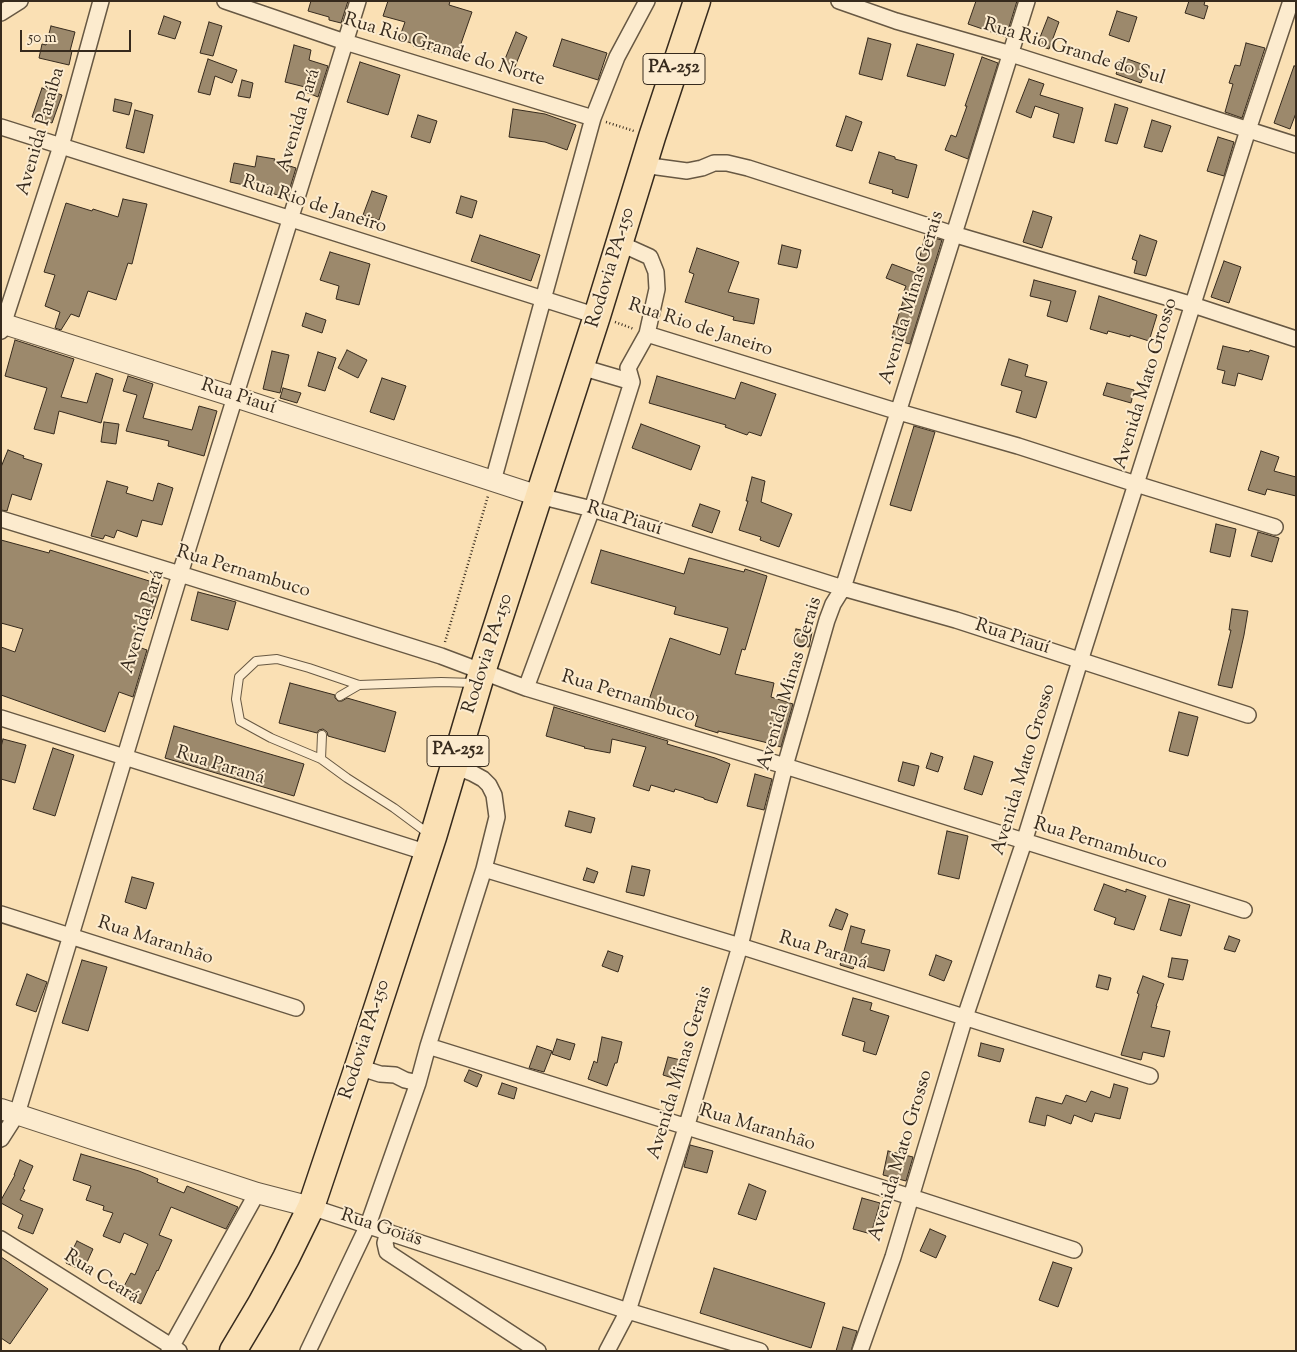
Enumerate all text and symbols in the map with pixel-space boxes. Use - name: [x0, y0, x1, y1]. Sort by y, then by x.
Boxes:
- street label: Rua Rio Grande do Norte: [341, 10, 547, 92]
- street label: Rua Rio Grande do Sul: [980, 15, 1168, 91]
- scale bar: [22, 20, 134, 52]
- text: 50 m: [28, 28, 57, 49]
- road number: PA-252: [643, 54, 705, 85]
- street label: Avenida Paraíba: [13, 65, 71, 199]
- street label: Avenida Pará: [273, 66, 327, 176]
- street label: Rua Rio de Janeiro: [239, 172, 389, 240]
- street label: Rodovia PA-150: [583, 205, 641, 331]
- street label: Avenida Minas Gerais: [876, 208, 950, 388]
- street label: Rua Rio de Janeiro: [625, 295, 775, 363]
- street label: Avenida Mato Grosso: [1110, 296, 1184, 472]
- street label: Rua Piauí: [198, 375, 278, 421]
- street label: Rua Piauí: [584, 498, 664, 542]
- street label: Rua Pernambuco: [173, 542, 313, 604]
- street label: Avenida Pará: [117, 567, 171, 677]
- street label: Rodovia PA-150: [459, 591, 519, 717]
- street label: Avenida Minas Gerais: [754, 594, 828, 774]
- street label: Rua Piauí: [972, 615, 1052, 661]
- street label: Rua Pernambuco: [558, 667, 698, 729]
- street label: Avenida Mato Grosso: [988, 682, 1062, 858]
- road number: PA-252: [427, 736, 489, 766]
- street label: Rua Paraná: [173, 743, 267, 791]
- street label: Rua Pernambuco: [1030, 814, 1170, 876]
- street label: Rua Maranhão: [94, 913, 216, 971]
- street label: Rua Paraná: [776, 928, 870, 976]
- street label: Rodovia PA-150: [336, 977, 396, 1103]
- street label: Avenida Minas Gerais: [644, 983, 718, 1163]
- street label: Avenida Mato Grosso: [865, 1068, 939, 1244]
- street label: Rua Maranhão: [696, 1101, 818, 1157]
- street label: Rua Goiás: [337, 1205, 425, 1253]
- street label: Rua Ceará: [59, 1246, 143, 1310]

